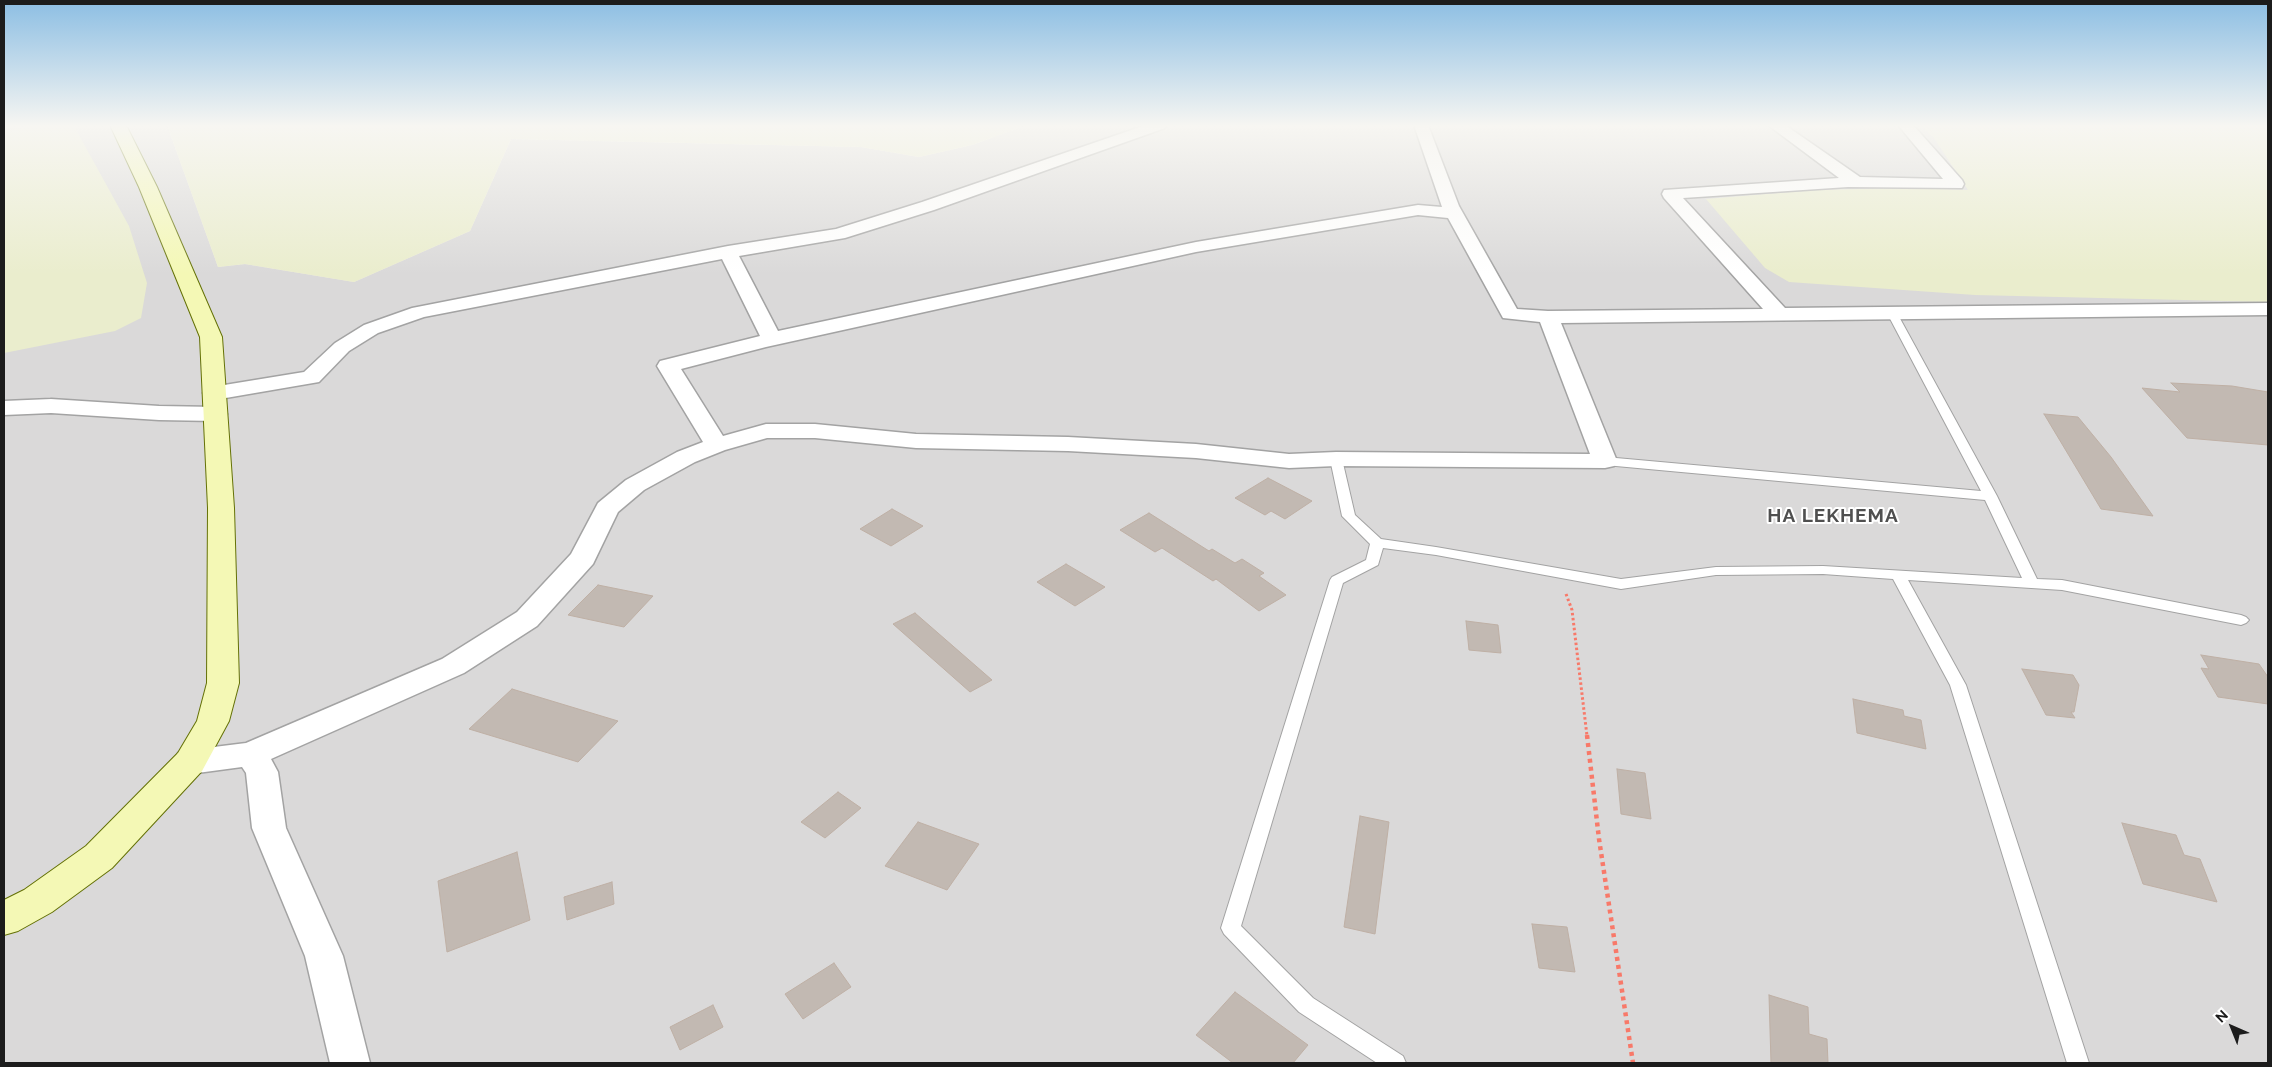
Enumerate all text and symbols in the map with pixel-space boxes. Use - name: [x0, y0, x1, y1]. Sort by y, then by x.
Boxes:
- district label: HA LEKHEMA: [1766, 505, 1900, 527]
- north arrow: [2207, 1002, 2257, 1052]
- text: N: [2212, 1007, 2231, 1026]

